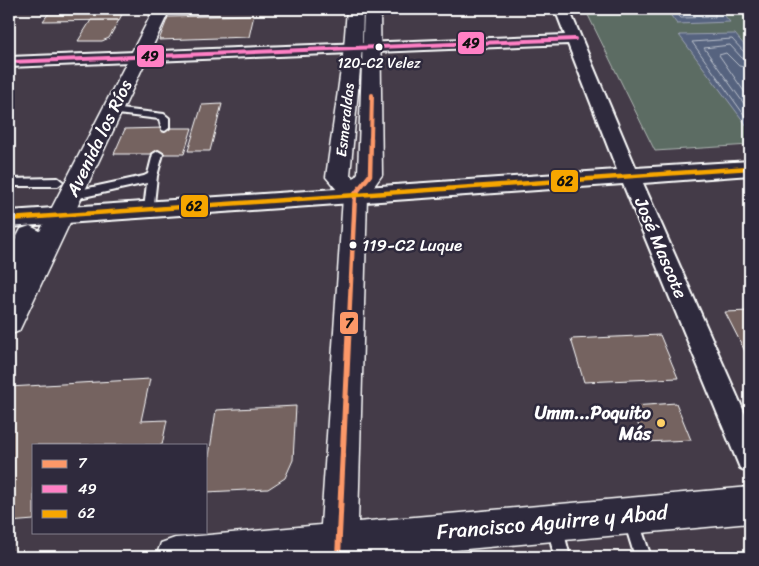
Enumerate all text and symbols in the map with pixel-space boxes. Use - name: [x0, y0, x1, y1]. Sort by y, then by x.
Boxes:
- line badge: 49: [457, 31, 485, 55]
- text: 49: [461, 31, 480, 56]
- marker: 120-C2 Velez: [374, 42, 384, 52]
- line badge: 49: [136, 44, 165, 68]
- text: 49: [140, 44, 159, 69]
- place label: 120-C2 Velez: [337, 51, 421, 76]
- street label: Avenida los Ríos: [56, 73, 141, 203]
- street label: Esmeraldas: [328, 81, 362, 158]
- line badge: 62: [550, 169, 579, 193]
- text: 62: [556, 169, 574, 194]
- street label: José Mascote: [625, 191, 697, 304]
- line badge: 62: [180, 194, 209, 218]
- text: 62: [185, 194, 203, 219]
- place label: 119-C2 Luque: [362, 230, 462, 260]
- marker: 119-C2 Luque: [348, 240, 358, 250]
- line badge: 7: [339, 311, 359, 335]
- text: 7: [345, 311, 354, 336]
- place label: Umm...Poquito Más: [535, 397, 652, 450]
- marker: Umm...Poquito Más: [655, 417, 667, 429]
- legend: [32, 444, 208, 534]
- text: 7: [78, 450, 88, 476]
- text: 49: [78, 476, 97, 502]
- street label: Francisco Aguirre y Abad: [435, 493, 671, 551]
- text: 62: [78, 500, 96, 526]

